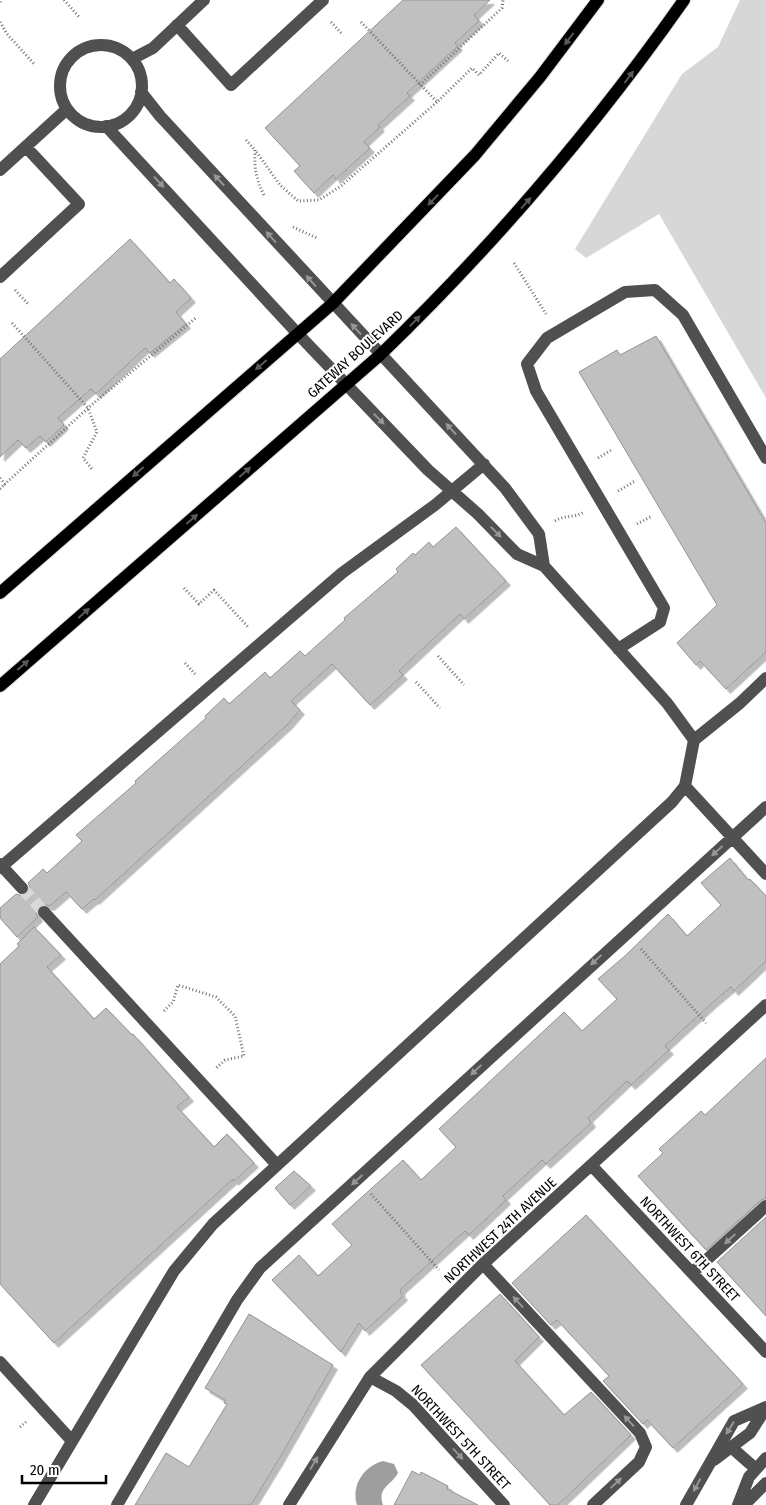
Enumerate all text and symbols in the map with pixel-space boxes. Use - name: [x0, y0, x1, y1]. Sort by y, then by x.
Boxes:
- one-way arrow: [564, 32, 574, 46]
- one-way arrow: [623, 71, 634, 84]
- one-way arrow: [213, 174, 225, 186]
- one-way arrow: [153, 176, 165, 188]
- one-way arrow: [427, 194, 439, 206]
- one-way arrow: [520, 197, 532, 209]
- one-way arrow: [265, 231, 277, 243]
- one-way arrow: [306, 274, 317, 287]
- street label: GATEWAY BOULEVARD: [304, 307, 407, 402]
- one-way arrow: [408, 315, 420, 327]
- one-way arrow: [350, 324, 362, 336]
- one-way arrow: [255, 359, 267, 371]
- one-way arrow: [373, 413, 385, 425]
- one-way arrow: [445, 423, 457, 435]
- one-way arrow: [239, 466, 251, 478]
- one-way arrow: [132, 467, 145, 478]
- one-way arrow: [186, 513, 199, 524]
- one-way arrow: [489, 526, 501, 538]
- one-way arrow: [77, 607, 90, 618]
- one-way arrow: [17, 659, 29, 671]
- one-way arrow: [711, 845, 723, 857]
- one-way arrow: [591, 954, 603, 966]
- one-way arrow: [471, 1064, 483, 1076]
- one-way arrow: [351, 1174, 363, 1186]
- street label: NORTHWEST 24TH AVENUE: [441, 1174, 560, 1287]
- street label: NORTHWEST 6TH STREET: [636, 1193, 743, 1306]
- one-way arrow: [725, 1233, 737, 1245]
- one-way arrow: [512, 1296, 524, 1308]
- street label: NORTHWEST 5TH STREET: [408, 1381, 514, 1494]
- one-way arrow: [623, 1414, 634, 1427]
- one-way arrow: [726, 1421, 735, 1434]
- one-way arrow: [452, 1448, 464, 1460]
- scale bar: [22, 1452, 106, 1484]
- one-way arrow: [309, 1457, 319, 1470]
- text: 20 m: [30, 1461, 60, 1479]
- one-way arrow: [610, 1477, 622, 1489]
- one-way arrow: [693, 1478, 702, 1491]

